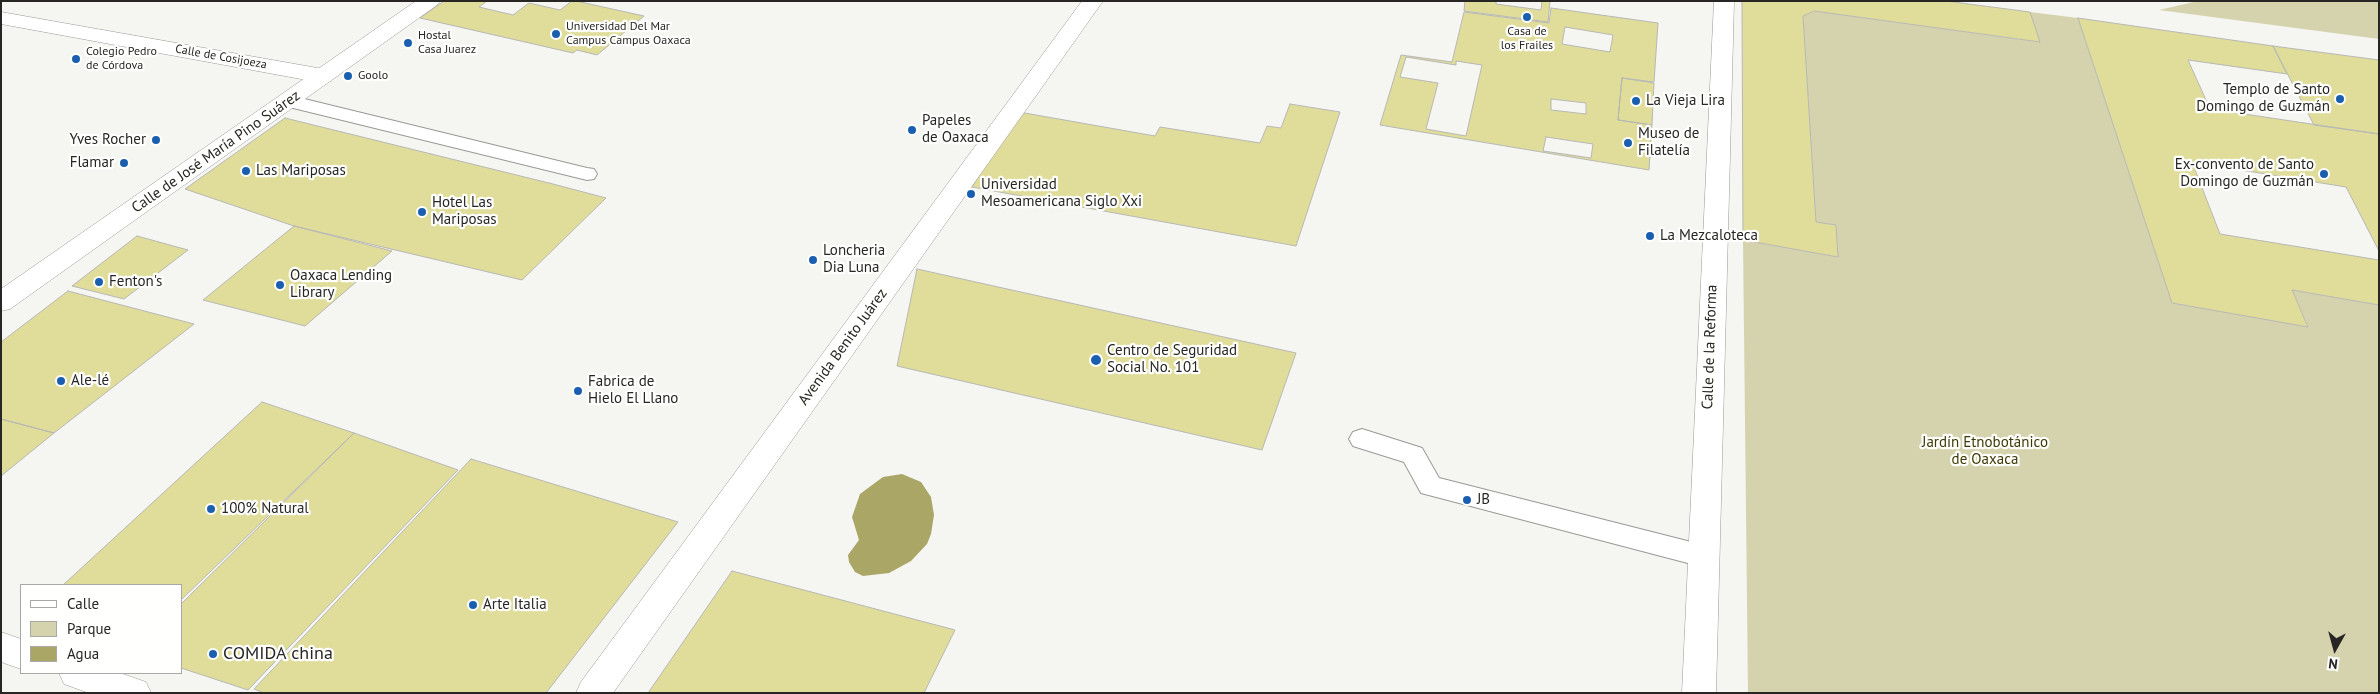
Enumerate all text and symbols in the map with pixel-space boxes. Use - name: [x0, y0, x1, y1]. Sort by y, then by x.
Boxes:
- marker: Casa de los Frailes: [1521, 11, 1533, 23]
- place label: Universidad Del Mar Campus Campus Oaxaca: [566, 20, 691, 48]
- place label: Casa de los Frailes: [1501, 25, 1553, 53]
- marker: Universidad Del Mar Campus Campus Oaxaca: [550, 28, 562, 40]
- place label: Hostal Casa Juarez: [418, 29, 476, 57]
- marker: Hostal Casa Juarez: [402, 37, 414, 49]
- street label: Calle de Cosijoeza: [174, 42, 268, 72]
- place label: Colegio Pedro de Córdova: [86, 45, 157, 73]
- marker: Colegio Pedro de Córdova: [70, 53, 82, 65]
- place label: Goolo: [358, 69, 388, 83]
- marker: Goolo: [342, 70, 354, 82]
- place label: Templo de Santo Domingo de Guzmán: [2196, 81, 2330, 116]
- street label: Calle de José María Pino Suárez: [128, 87, 304, 217]
- place label: La Vieja Lira: [1646, 92, 1725, 110]
- marker: Templo de Santo Domingo de Guzmán: [2334, 93, 2346, 105]
- marker: La Vieja Lira: [1630, 95, 1642, 107]
- place label: Papeles de Oaxaca: [922, 112, 989, 147]
- marker: Papeles de Oaxaca: [906, 124, 918, 136]
- place label: Museo de Filatelía: [1638, 125, 1699, 160]
- place label: Yves Rocher: [69, 131, 146, 149]
- marker: Yves Rocher: [150, 134, 162, 146]
- marker: Museo de Filatelía: [1622, 137, 1634, 149]
- place label: Flamar: [70, 154, 114, 172]
- place label: Ex-convento de Santo Domingo de Guzmán: [2175, 156, 2314, 191]
- marker: Flamar: [118, 157, 130, 169]
- place label: Las Mariposas: [256, 162, 346, 180]
- marker: Las Mariposas: [240, 165, 252, 177]
- marker: Ex-convento de Santo Domingo de Guzmán: [2318, 168, 2330, 180]
- place label: Universidad Mesoamericana Siglo Xxi: [981, 176, 1142, 211]
- marker: Universidad Mesoamericana Siglo Xxi: [965, 188, 977, 200]
- place label: Hotel Las Mariposas: [432, 194, 497, 229]
- marker: Hotel Las Mariposas: [416, 206, 428, 218]
- place label: La Mezcaloteca: [1660, 227, 1758, 245]
- marker: La Mezcaloteca: [1644, 230, 1656, 242]
- place label: Loncheria Dia Luna: [823, 242, 885, 277]
- marker: Loncheria Dia Luna: [807, 254, 819, 266]
- place label: Oaxaca Lending Library: [290, 267, 392, 302]
- place label: Fenton's: [109, 273, 162, 291]
- marker: Fenton's: [93, 276, 105, 288]
- marker: Oaxaca Lending Library: [274, 279, 286, 291]
- street label: Calle de la Reforma: [1699, 284, 1721, 410]
- street label: Avenida Benito Juárez: [795, 285, 891, 409]
- place label: Centro de Seguridad Social No. 101: [1107, 342, 1237, 377]
- marker: Centro de Seguridad Social No. 101: [1089, 353, 1103, 367]
- place label: Ale-lé: [71, 372, 109, 390]
- place label: Fabrica de Hielo El Llano: [588, 373, 678, 408]
- marker: Ale-lé: [55, 375, 67, 387]
- marker: Fabrica de Hielo El Llano: [572, 385, 584, 397]
- park label: Jardín Etnobotánico de Oaxaca: [1922, 434, 2048, 469]
- place label: JB: [1477, 491, 1490, 509]
- marker: JB: [1461, 494, 1473, 506]
- place label: 100% Natural: [221, 500, 309, 518]
- marker: 100% Natural: [205, 503, 217, 515]
- legend: [20, 584, 182, 674]
- text: Calle: [67, 594, 99, 613]
- place label: Arte Italia: [483, 596, 547, 614]
- marker: Arte Italia: [467, 599, 479, 611]
- text: Parque: [67, 619, 111, 638]
- north arrow: [2310, 624, 2360, 674]
- place label: COMIDA china: [223, 643, 333, 665]
- text: Agua: [67, 644, 99, 663]
- marker: COMIDA china: [207, 648, 219, 660]
- text: N: [2328, 654, 2339, 673]

